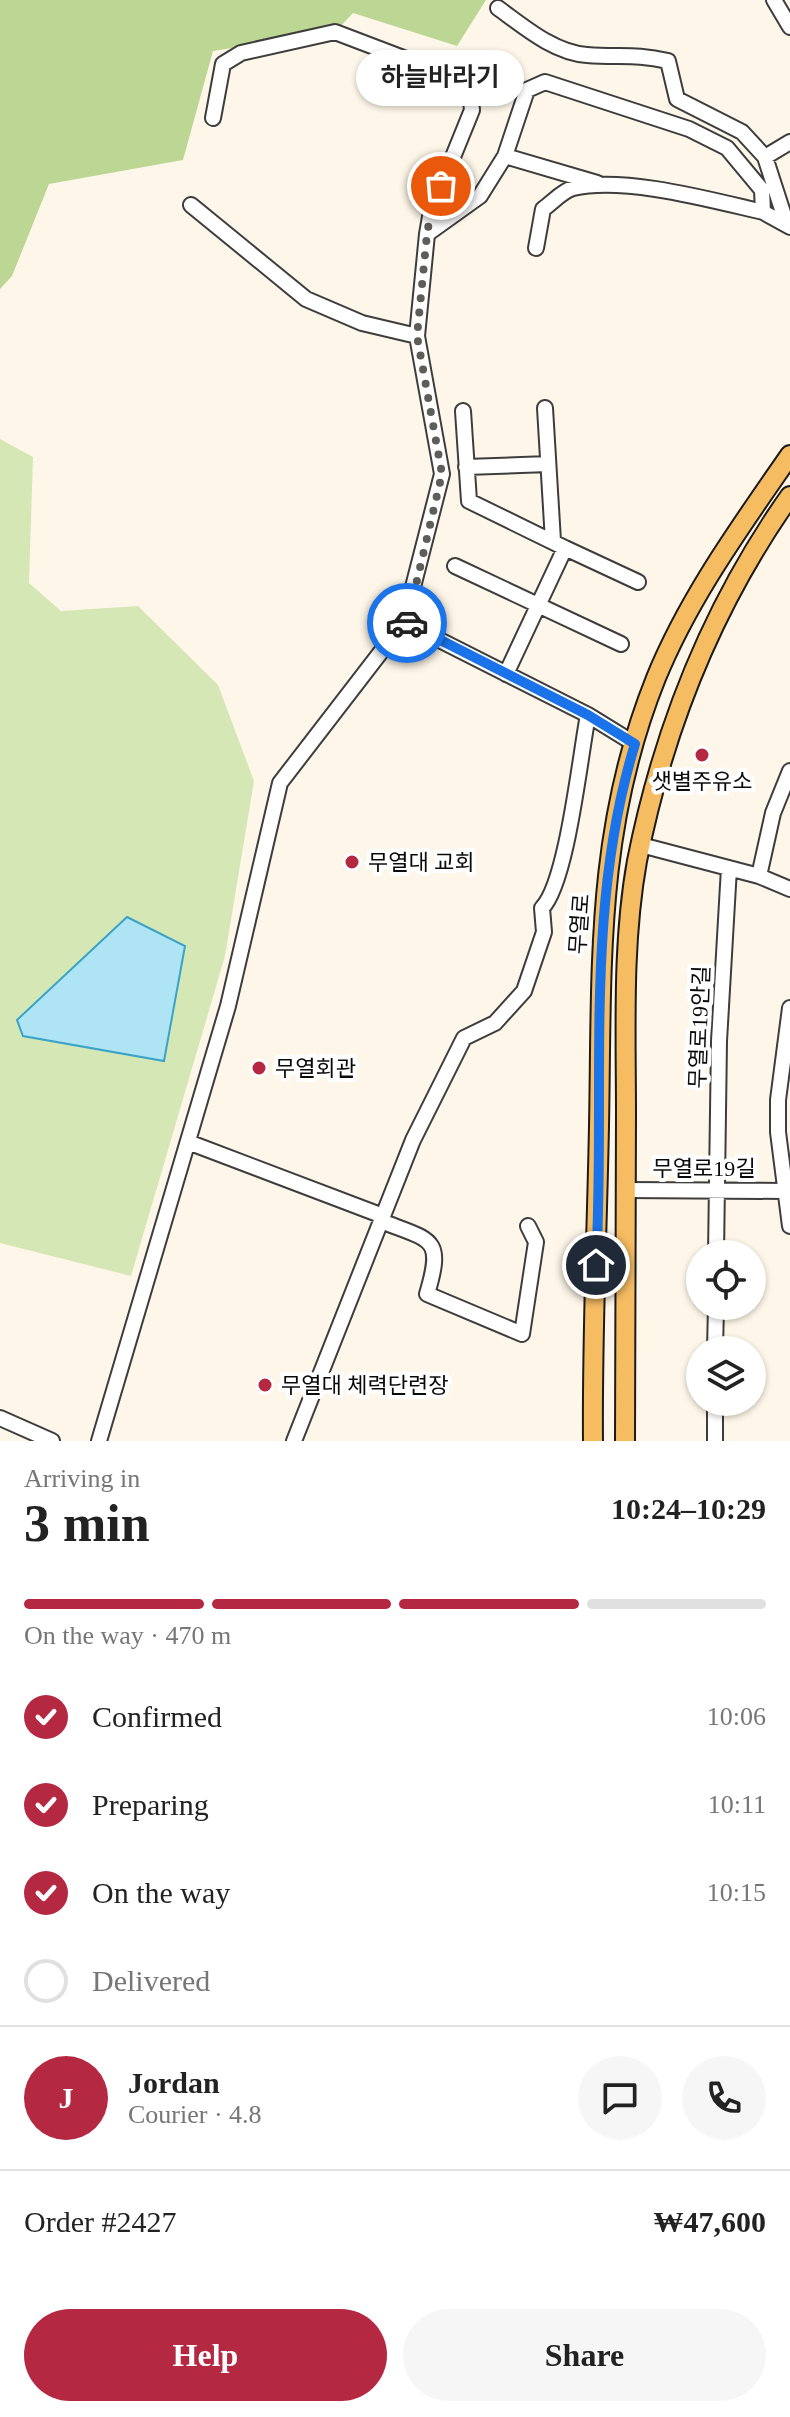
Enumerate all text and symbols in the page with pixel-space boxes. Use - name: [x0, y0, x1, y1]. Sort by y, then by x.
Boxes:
- callout: 하늘바라기: [357, 50, 525, 106]
- text: 하늘바라기: [380, 63, 500, 92]
- pin: [407, 152, 475, 220]
- icon: bag: [419, 164, 463, 208]
- courier: [367, 583, 447, 663]
- icon: car: [385, 601, 429, 645]
- marker: 샛별주유소: [693, 746, 711, 764]
- place label: 샛별주유소: [651, 769, 753, 794]
- place label: 무열대 교회: [368, 850, 475, 875]
- marker: 무열대 교회: [343, 853, 361, 871]
- street label: 무열로: [565, 893, 594, 955]
- street label: 무열로19안길: [685, 965, 714, 1089]
- place label: 무열회관: [275, 1056, 356, 1081]
- marker: 무열회관: [250, 1059, 268, 1077]
- street label: 무열로19길: [653, 1156, 755, 1181]
- pin: [562, 1231, 630, 1299]
- map controls: [686, 1240, 766, 1416]
- button: locate: [686, 1240, 766, 1320]
- icon: home: [574, 1243, 618, 1287]
- button: layers: [686, 1336, 766, 1416]
- place label: 무열대 체력단련장: [281, 1373, 448, 1398]
- marker: 무열대 체력단련장: [256, 1376, 274, 1394]
- text: Arriving in: [24, 1464, 140, 1493]
- text: 10:24–10:29: [611, 1492, 766, 1525]
- text: 3 min: [24, 1495, 150, 1552]
- text: On the way · 470 m: [24, 1621, 231, 1650]
- icon: check: [24, 1695, 68, 1739]
- text: Confirmed: [92, 1700, 222, 1733]
- text: 10:06: [707, 1702, 766, 1731]
- icon: check: [24, 1783, 68, 1827]
- text: Preparing: [92, 1788, 209, 1821]
- text: 10:11: [708, 1790, 766, 1819]
- icon: check: [24, 1871, 68, 1915]
- text: On the way: [92, 1876, 230, 1909]
- text: 10:15: [707, 1878, 766, 1907]
- text: Delivered: [92, 1964, 210, 1997]
- button: chat: [578, 2056, 662, 2140]
- button: phone: [682, 2056, 766, 2140]
- text: Jordan: [128, 2066, 220, 2099]
- text: J: [59, 2081, 74, 2114]
- text: Courier · 4.8: [128, 2100, 262, 2129]
- text: Order #2427: [24, 2205, 176, 2238]
- text: ₩47,600: [654, 2205, 766, 2238]
- button: Help: [24, 2309, 387, 2401]
- button: Share: [403, 2309, 766, 2401]

